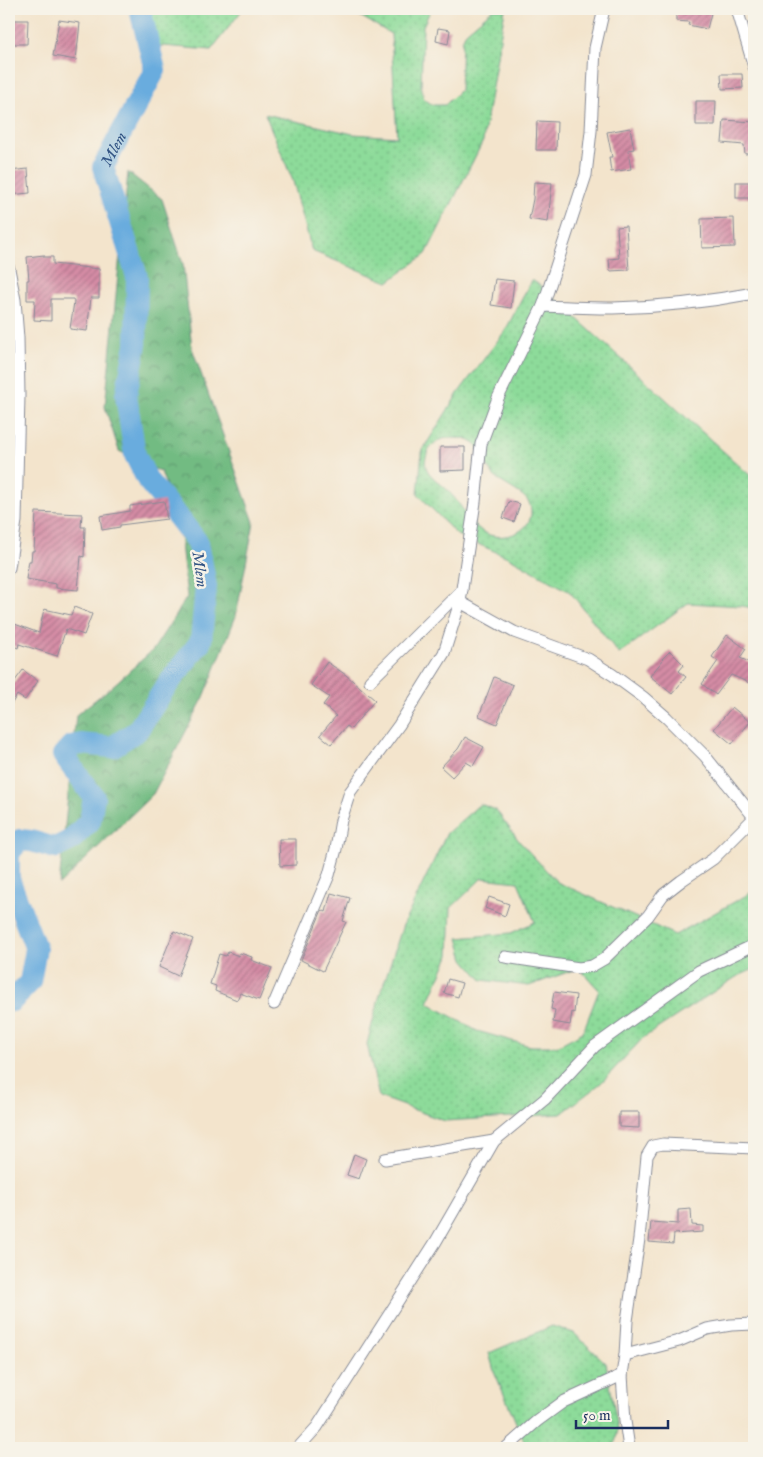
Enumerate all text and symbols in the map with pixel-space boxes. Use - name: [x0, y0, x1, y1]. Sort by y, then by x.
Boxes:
- water label: Mlem: [97, 129, 132, 170]
- water label: Mlem: [187, 550, 211, 589]
- scale bar: [576, 1397, 668, 1429]
- text: 50 m: [583, 1406, 611, 1425]

